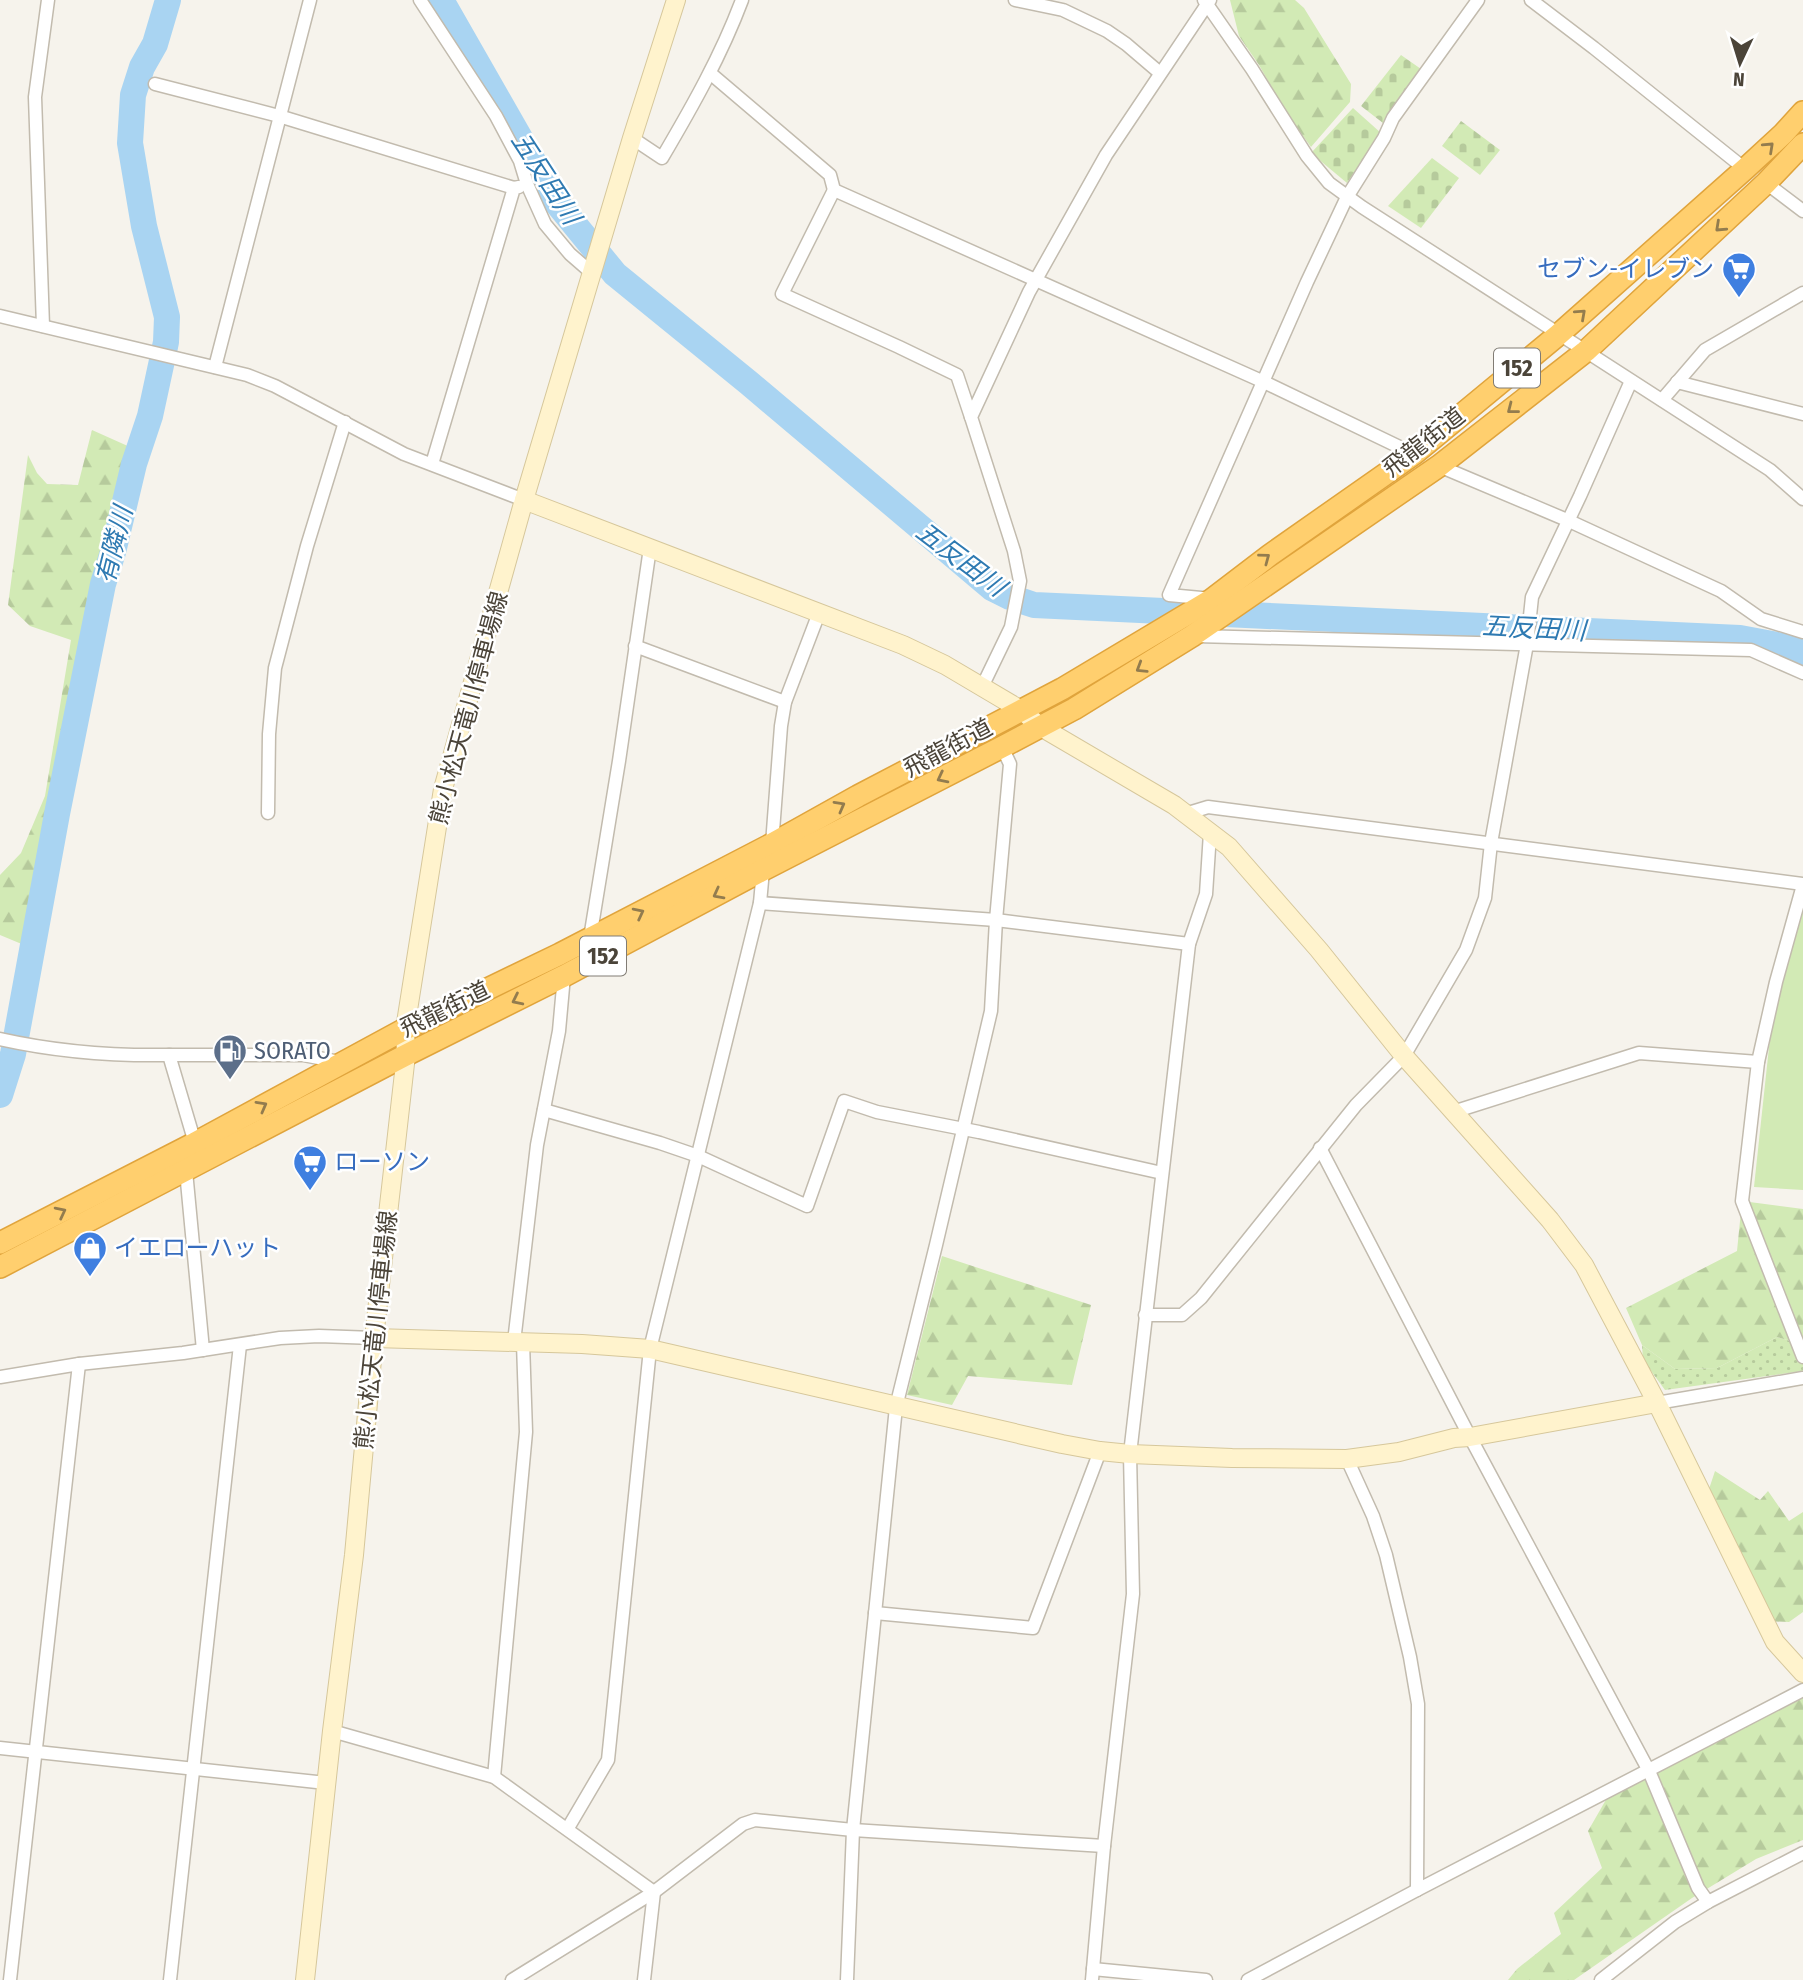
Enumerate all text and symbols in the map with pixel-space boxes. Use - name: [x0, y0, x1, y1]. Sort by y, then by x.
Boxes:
- north arrow: [1705, 28, 1775, 98]
- text: N: [1732, 68, 1745, 91]
- water label: 五反田川: [504, 126, 589, 233]
- one-way arrow: [1761, 143, 1774, 155]
- one-way arrow: [1715, 218, 1728, 231]
- supermarket icon: セブン-イレブン: [1720, 250, 1758, 299]
- place label: セブン-イレブン: [1537, 255, 1714, 283]
- one-way arrow: [1572, 310, 1585, 322]
- road number: 152: [1494, 348, 1540, 388]
- one-way arrow: [1507, 400, 1520, 413]
- street label: 飛龍街道: [1378, 401, 1470, 483]
- water label: 有隣川: [90, 501, 140, 587]
- water label: 五反田川: [910, 516, 1014, 605]
- one-way arrow: [1258, 554, 1270, 567]
- street label: 熊小松天竜川停車場線: [424, 588, 514, 828]
- water label: 五反田川: [1481, 610, 1590, 647]
- one-way arrow: [1135, 659, 1148, 672]
- street label: 飛龍街道: [899, 713, 997, 783]
- one-way arrow: [937, 770, 949, 783]
- one-way arrow: [832, 801, 845, 814]
- one-way arrow: [713, 886, 725, 899]
- one-way arrow: [632, 908, 644, 921]
- road number: 152: [580, 937, 626, 976]
- street label: 飛龍街道: [396, 975, 494, 1043]
- one-way arrow: [512, 992, 524, 1006]
- fuel station icon: SORATO: [211, 1032, 249, 1081]
- place label: SORATO: [254, 1037, 331, 1065]
- one-way arrow: [254, 1101, 267, 1114]
- supermarket icon: ローソン: [291, 1143, 329, 1192]
- place label: ローソン: [334, 1148, 430, 1176]
- one-way arrow: [53, 1207, 66, 1220]
- street label: 熊小松天竜川停車場線: [350, 1209, 402, 1451]
- shop icon: イエローハット: [71, 1229, 109, 1278]
- place label: イエローハット: [114, 1234, 281, 1262]

